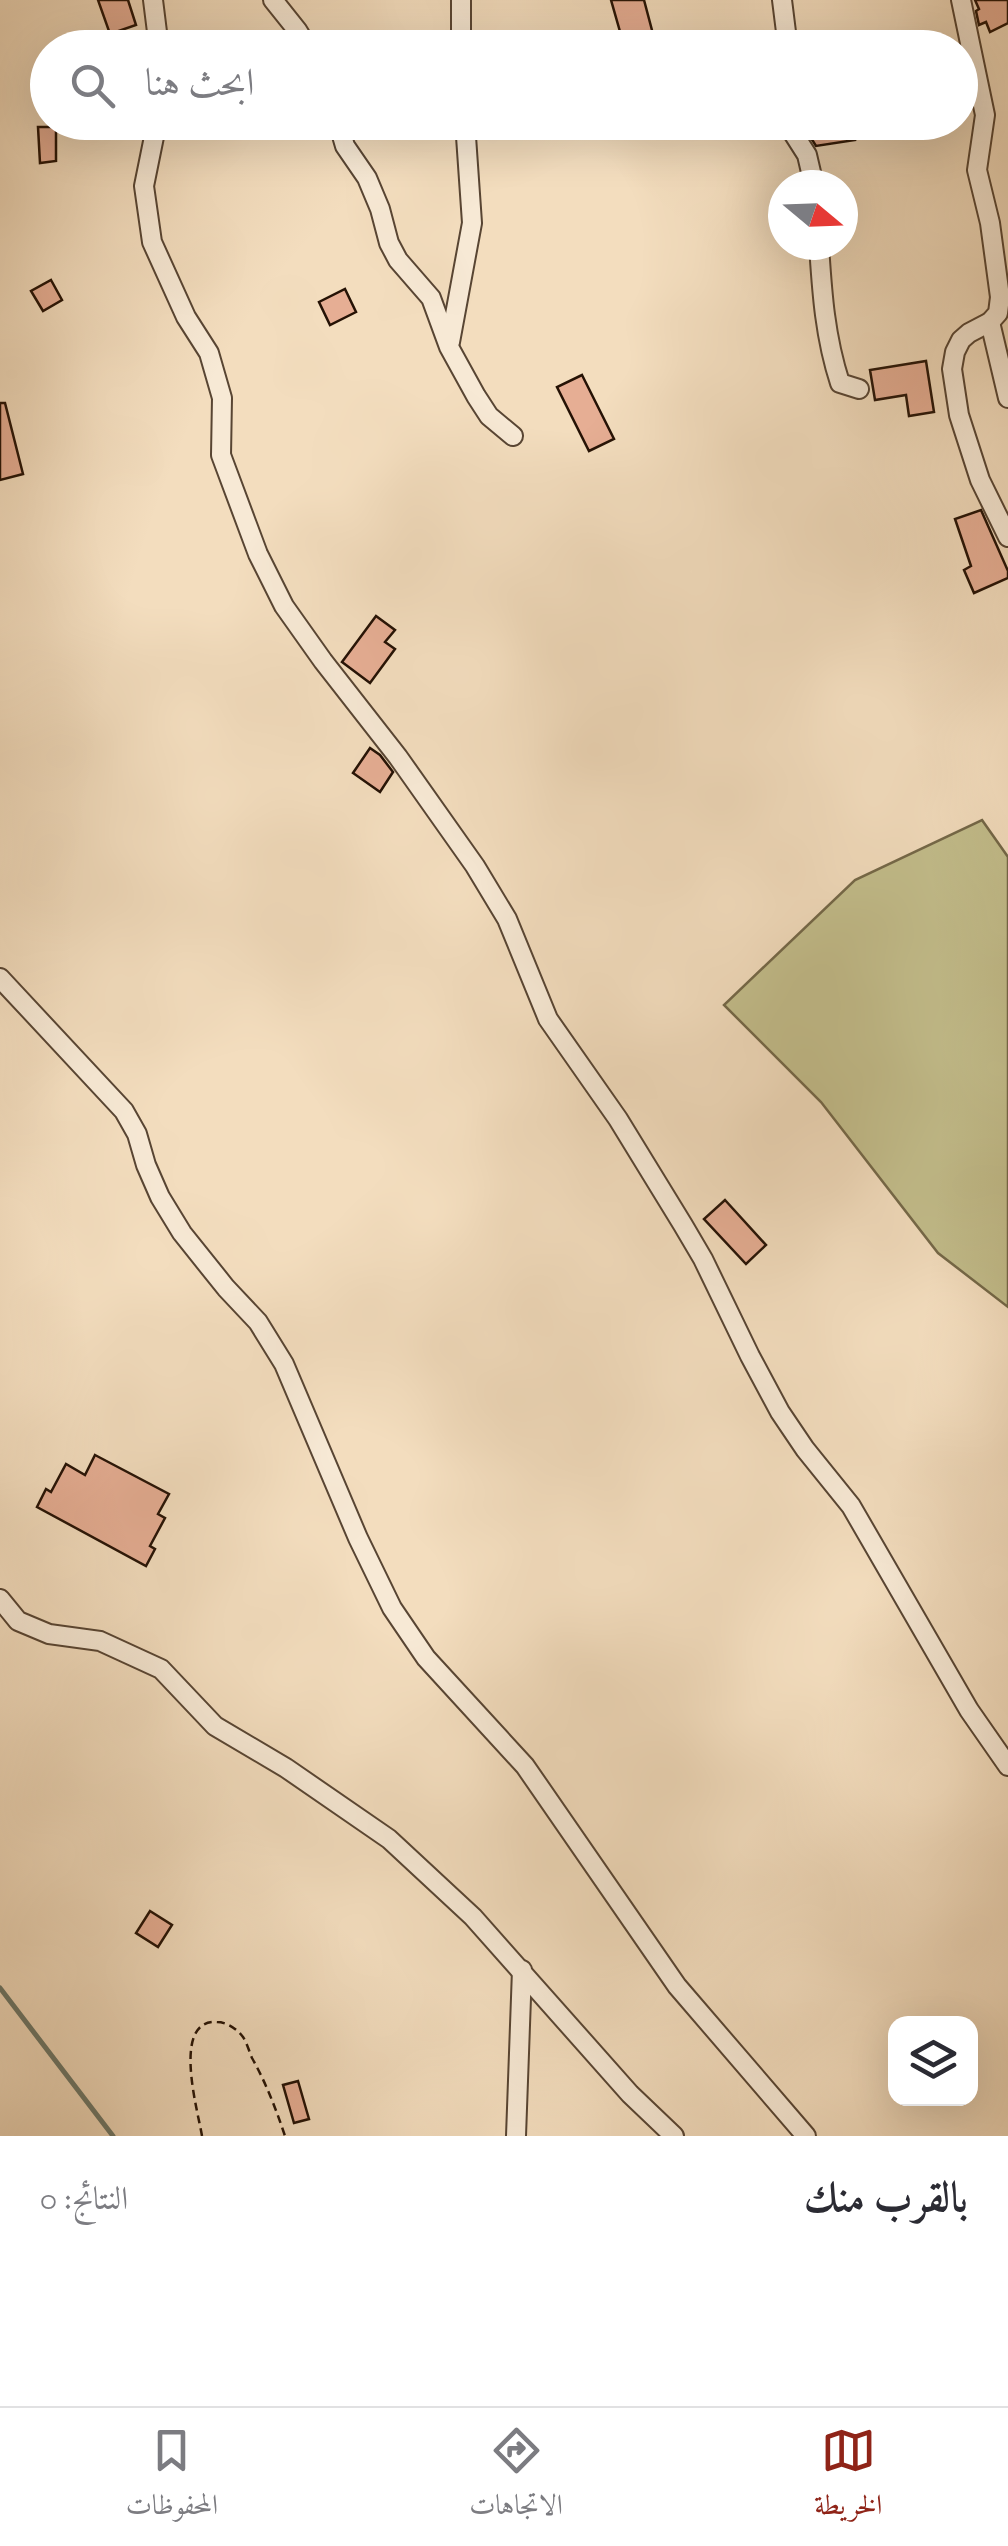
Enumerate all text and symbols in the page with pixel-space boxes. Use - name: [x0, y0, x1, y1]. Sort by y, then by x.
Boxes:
- search box: [30, 30, 978, 140]
- icon: search: [65, 58, 120, 113]
- text: ابحث هنا: [145, 59, 254, 113]
- north arrow: [768, 170, 858, 260]
- map controls: [888, 2016, 978, 2106]
- button: layers: [888, 2016, 978, 2106]
- text: بالقرب منك: [804, 2171, 968, 2231]
- text: النتائج: 0: [40, 2178, 128, 2224]
- tab: المحفوظات: [126, 2423, 218, 2532]
- tab: الاتجاهات: [469, 2423, 563, 2532]
- tab: الخريطة: [814, 2423, 882, 2532]

